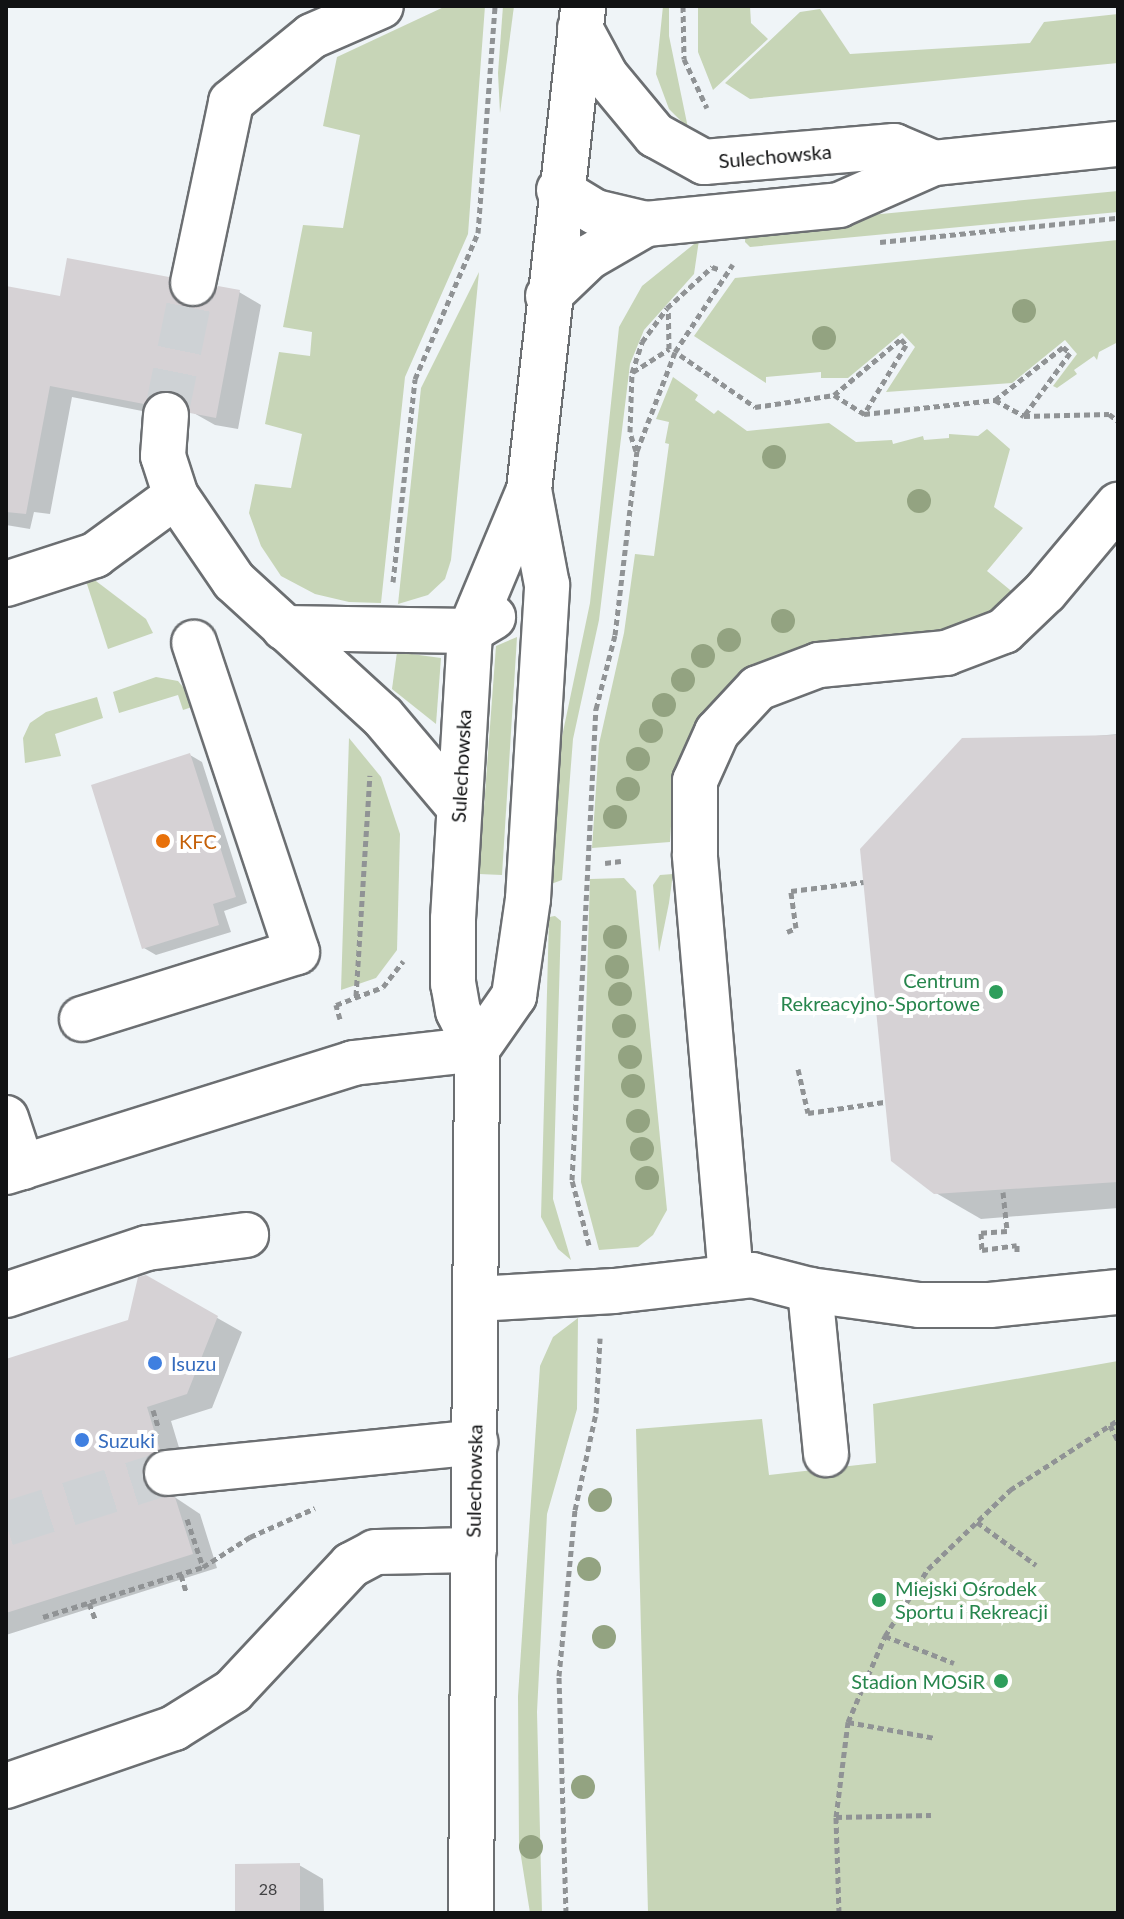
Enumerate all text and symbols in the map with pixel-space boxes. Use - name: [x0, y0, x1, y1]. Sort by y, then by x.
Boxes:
- street label: Sulechowska: [717, 139, 833, 173]
- street label: Sulechowska: [446, 709, 476, 823]
- place label: KFC: [179, 829, 217, 853]
- marker: KFC: [154, 832, 172, 850]
- place label: Centrum Rekreacyjno-Sportowe: [781, 968, 980, 1015]
- marker: Centrum Rekreacyjno-Sportowe: [987, 983, 1005, 1001]
- place label: Isuzu: [171, 1351, 216, 1375]
- marker: Isuzu: [146, 1354, 164, 1372]
- street label: Sulechowska: [461, 1424, 487, 1538]
- place label: Suzuki: [98, 1428, 155, 1452]
- marker: Suzuki: [73, 1431, 91, 1449]
- place label: Miejski Ośrodek Sportu i Rekreacji: [895, 1576, 1048, 1623]
- marker: Miejski Ośrodek Sportu i Rekreacji: [870, 1591, 888, 1609]
- place label: Stadion MOSiR: [851, 1669, 985, 1693]
- marker: Stadion MOSiR: [992, 1672, 1010, 1690]
- house number: 28: [259, 1879, 277, 1899]

